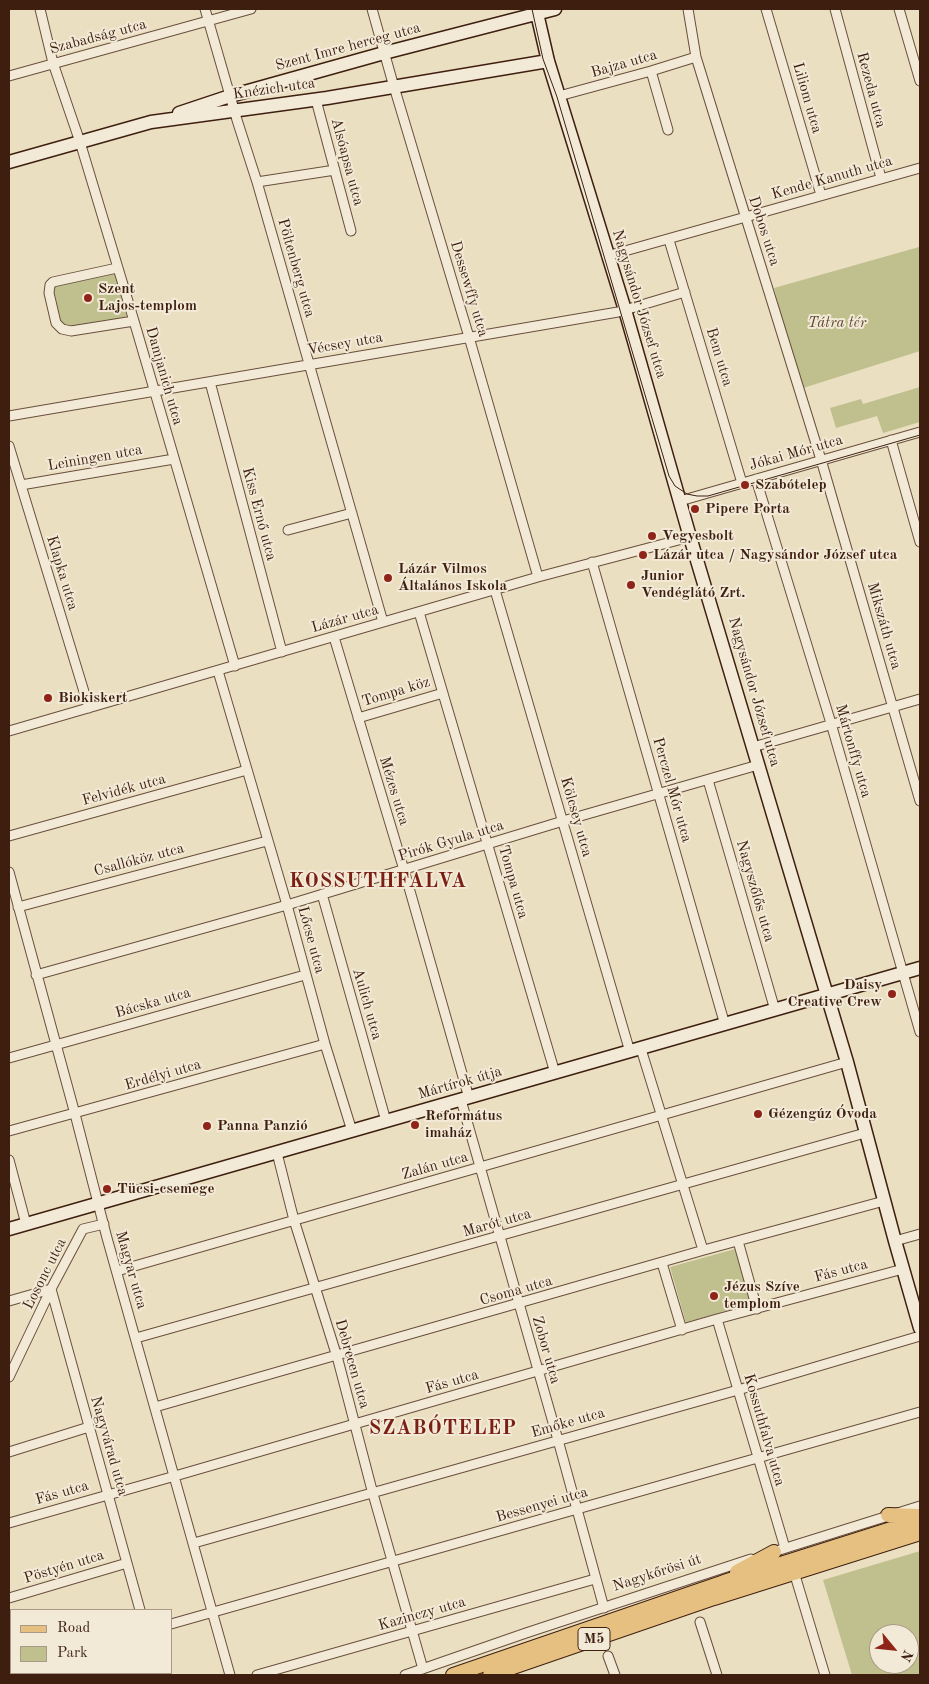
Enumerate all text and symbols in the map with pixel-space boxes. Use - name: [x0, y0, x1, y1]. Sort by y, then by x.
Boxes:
- street label: Szabadság utca: [48, 15, 148, 59]
- street label: Szent Imre herceg utca: [273, 19, 423, 75]
- street label: Bajza utca: [589, 46, 659, 82]
- street label: Rezeda utca: [852, 50, 890, 130]
- street label: Liliom utca: [788, 60, 826, 136]
- street label: Knézich utca: [232, 74, 316, 104]
- street label: Alsóapsa utca: [327, 116, 367, 208]
- street label: Kende Kanuth utca: [769, 152, 895, 204]
- street label: Dobos utca: [744, 194, 784, 268]
- street label: Pöltenberg utca: [273, 216, 319, 320]
- street label: Nagysándor József utca: [608, 227, 670, 381]
- street label: Dessewffy utca: [446, 239, 492, 339]
- place label: Szent Lajos-templom: [98, 280, 197, 315]
- marker: Szent Lajos-templom: [82, 292, 94, 304]
- park label: Tátra tér: [808, 314, 866, 332]
- street label: Damjanich utca: [141, 325, 187, 427]
- street label: Bem utca: [702, 325, 736, 389]
- street label: Vécsey utca: [306, 329, 384, 359]
- street label: Jókai Mór utca: [747, 431, 845, 475]
- street label: Leiningen utca: [46, 441, 144, 475]
- street label: Kiss Ernő utca: [238, 465, 280, 563]
- place label: Szabótelep: [755, 476, 827, 494]
- marker: Szabótelep: [739, 479, 751, 491]
- place label: Pipere Porta: [705, 500, 790, 518]
- marker: Pipere Porta: [689, 503, 701, 515]
- place label: Vegyesbolt: [662, 527, 734, 545]
- marker: Vegyesbolt: [646, 530, 658, 542]
- street label: Klapka utca: [42, 533, 82, 613]
- place label: Lázár utca / Nagysándor József utca: [653, 546, 897, 564]
- marker: Lázár utca / Nagysándor József utca: [637, 549, 649, 561]
- place label: Lázár Vilmos Általános Iskola: [398, 560, 507, 595]
- place label: Junior Vendéglátó Zrt.: [641, 567, 745, 602]
- marker: Lázár Vilmos Általános Iskola: [382, 572, 394, 584]
- marker: Junior Vendéglátó Zrt.: [625, 579, 637, 591]
- street label: Mikszáth utca: [863, 580, 905, 672]
- street label: Lázár utca: [309, 601, 381, 637]
- street label: Nagysándor József utca: [724, 615, 784, 769]
- street label: Tompa köz: [360, 673, 432, 711]
- place label: Biokiskert: [58, 689, 127, 707]
- marker: Biokiskert: [42, 692, 54, 704]
- street label: Mártonffy utca: [831, 702, 875, 800]
- street label: Perczel Mór utca: [648, 735, 696, 845]
- street label: Mézes utca: [375, 754, 413, 828]
- street label: Felvidék utca: [80, 770, 168, 810]
- street label: Kölcsey utca: [556, 775, 596, 859]
- street label: Pirók Gyula utca: [396, 816, 506, 866]
- street label: Nagyszőlős utca: [732, 838, 778, 944]
- street label: Csallóköz utca: [92, 839, 186, 881]
- street label: Tompa utca: [494, 843, 532, 921]
- district label: KOSSUTHFALVA: [288, 870, 468, 894]
- street label: Lőcse utca: [293, 904, 329, 976]
- street label: Aulich utca: [348, 966, 386, 1042]
- place label: Daisy Creative Crew: [787, 976, 882, 1011]
- street label: Bácska utca: [113, 984, 193, 1022]
- marker: Daisy Creative Crew: [886, 988, 898, 1000]
- street label: Erdélyi utca: [123, 1056, 203, 1094]
- street label: Mártírok útja: [416, 1062, 504, 1104]
- place label: Gézengúz Óvoda: [768, 1105, 877, 1123]
- place label: Református imaház: [425, 1107, 502, 1142]
- marker: Gézengúz Óvoda: [752, 1108, 764, 1120]
- place label: Panna Panzió: [217, 1117, 308, 1135]
- marker: Református imaház: [409, 1119, 421, 1131]
- marker: Panna Panzió: [201, 1120, 213, 1132]
- street label: Zalán utca: [400, 1148, 470, 1184]
- place label: Tücsi-csemege: [117, 1180, 214, 1198]
- marker: Tücsi-csemege: [101, 1183, 113, 1195]
- street label: Marót utca: [461, 1205, 533, 1241]
- street label: Magyar utca: [111, 1229, 151, 1311]
- street label: Losonc utca: [19, 1235, 71, 1313]
- street label: Fás utca: [812, 1255, 870, 1287]
- street label: Csoma utca: [478, 1272, 554, 1310]
- place label: Jézus Szíve templom: [724, 1278, 800, 1313]
- marker: Jézus Szíve templom: [708, 1290, 720, 1302]
- street label: Zobor utca: [528, 1314, 564, 1386]
- street label: Debrecen utca: [331, 1317, 373, 1411]
- street label: Fás utca: [423, 1366, 481, 1398]
- street label: Kossuthfalva utca: [739, 1372, 789, 1488]
- street label: Nagyvárad utca: [86, 1394, 132, 1498]
- street label: Emőke utca: [529, 1404, 607, 1442]
- district label: SZABÓTELEP: [368, 1417, 518, 1441]
- street label: Fás utca: [33, 1477, 91, 1509]
- street label: Bessenyei utca: [494, 1483, 590, 1527]
- street label: Pöstyén utca: [22, 1546, 106, 1588]
- street label: Nagykőrösi út: [611, 1550, 703, 1596]
- street label: Kazinczy utca: [376, 1593, 468, 1635]
- legend: [10, 1609, 172, 1674]
- text: Road: [57, 1621, 90, 1636]
- north arrow: [869, 1624, 919, 1674]
- road number: M5: [578, 1628, 610, 1650]
- text: Park: [57, 1646, 88, 1661]
- text: N: [898, 1648, 915, 1664]

